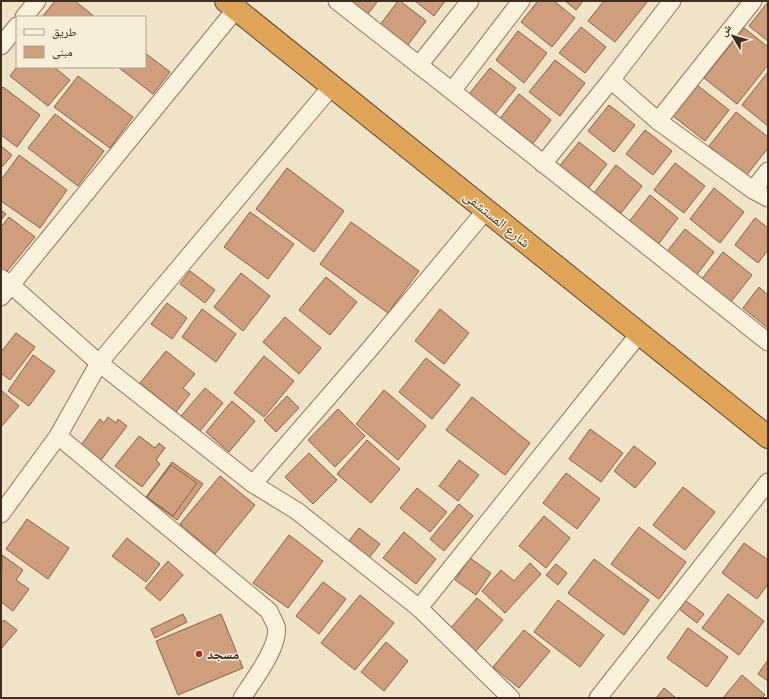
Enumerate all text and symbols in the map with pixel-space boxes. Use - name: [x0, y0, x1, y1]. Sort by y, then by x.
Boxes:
- legend: [16, 16, 146, 68]
- north arrow: [713, 16, 753, 56]
- text: ش: [716, 21, 735, 39]
- text: طريق: [52, 24, 77, 39]
- text: مبنى: [52, 44, 73, 59]
- street label: شارع المستشفى: [459, 187, 534, 252]
- place label: مسجد: [207, 645, 239, 663]
- marker: مسجد: [194, 649, 204, 659]

